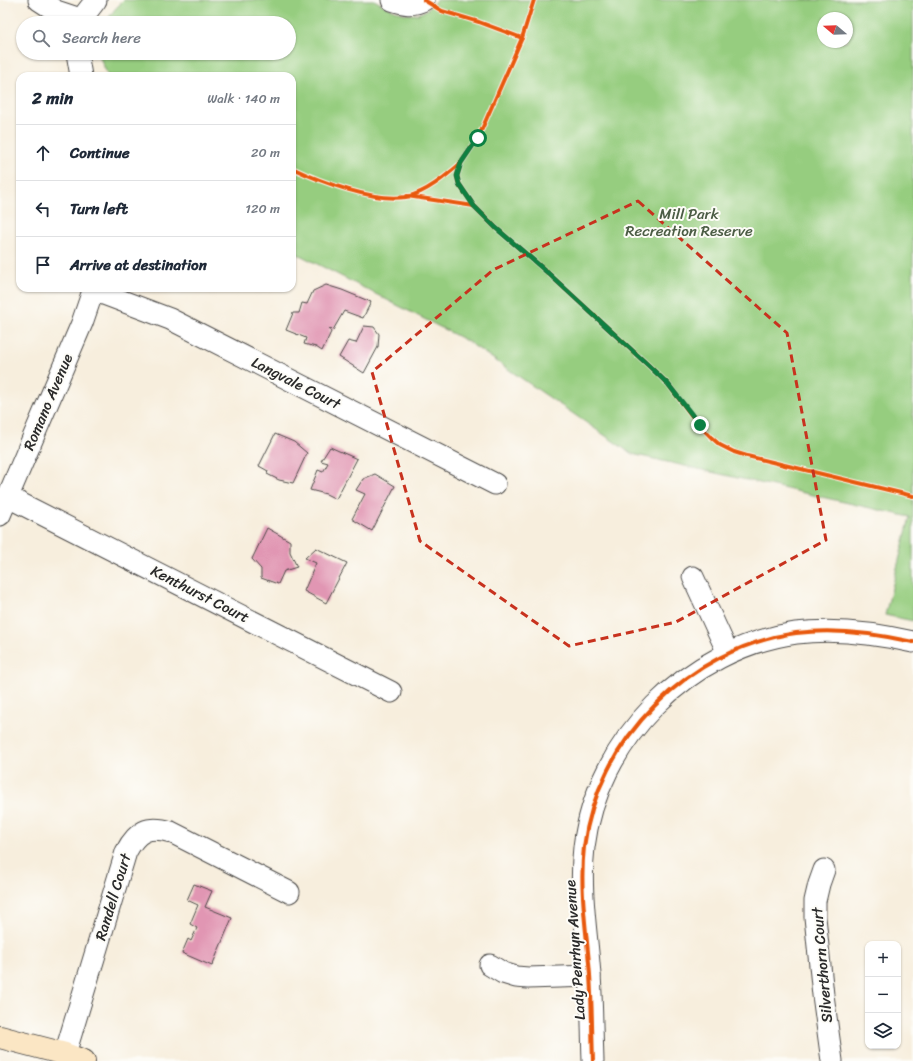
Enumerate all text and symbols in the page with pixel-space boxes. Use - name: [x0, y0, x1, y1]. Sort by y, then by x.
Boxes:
- north arrow: [817, 12, 853, 48]
- search box: [16, 16, 296, 60]
- text: Search here: [62, 25, 141, 51]
- icon: search: [30, 27, 52, 49]
- text: 2 min: [32, 83, 73, 113]
- text: Walk · 140 m: [207, 87, 280, 110]
- route start: [469, 129, 487, 147]
- text: Continue: [70, 140, 130, 166]
- text: 20 m: [251, 141, 280, 164]
- icon: ahead: [32, 142, 54, 164]
- text: Turn left: [70, 196, 128, 222]
- text: 120 m: [245, 197, 280, 220]
- icon: left: [32, 198, 54, 220]
- park label: Mill Park Recreation Reserve: [625, 201, 753, 244]
- text: Arrive at destination: [70, 252, 207, 278]
- icon: arrive: [32, 254, 54, 276]
- street label: Romano Avenue: [16, 349, 80, 455]
- street label: Langvale Court: [247, 349, 346, 417]
- route end: [691, 416, 709, 434]
- street label: Kenthurst Court: [146, 558, 254, 630]
- street label: Randell Court: [87, 849, 139, 944]
- street label: Lady Penrhyn Avenue: [557, 879, 593, 1021]
- street label: Silverthorn Court: [804, 905, 840, 1024]
- map controls: [865, 941, 901, 1049]
- button: +: [865, 941, 901, 977]
- button: −: [865, 977, 901, 1013]
- button: layers: [865, 1013, 901, 1049]

